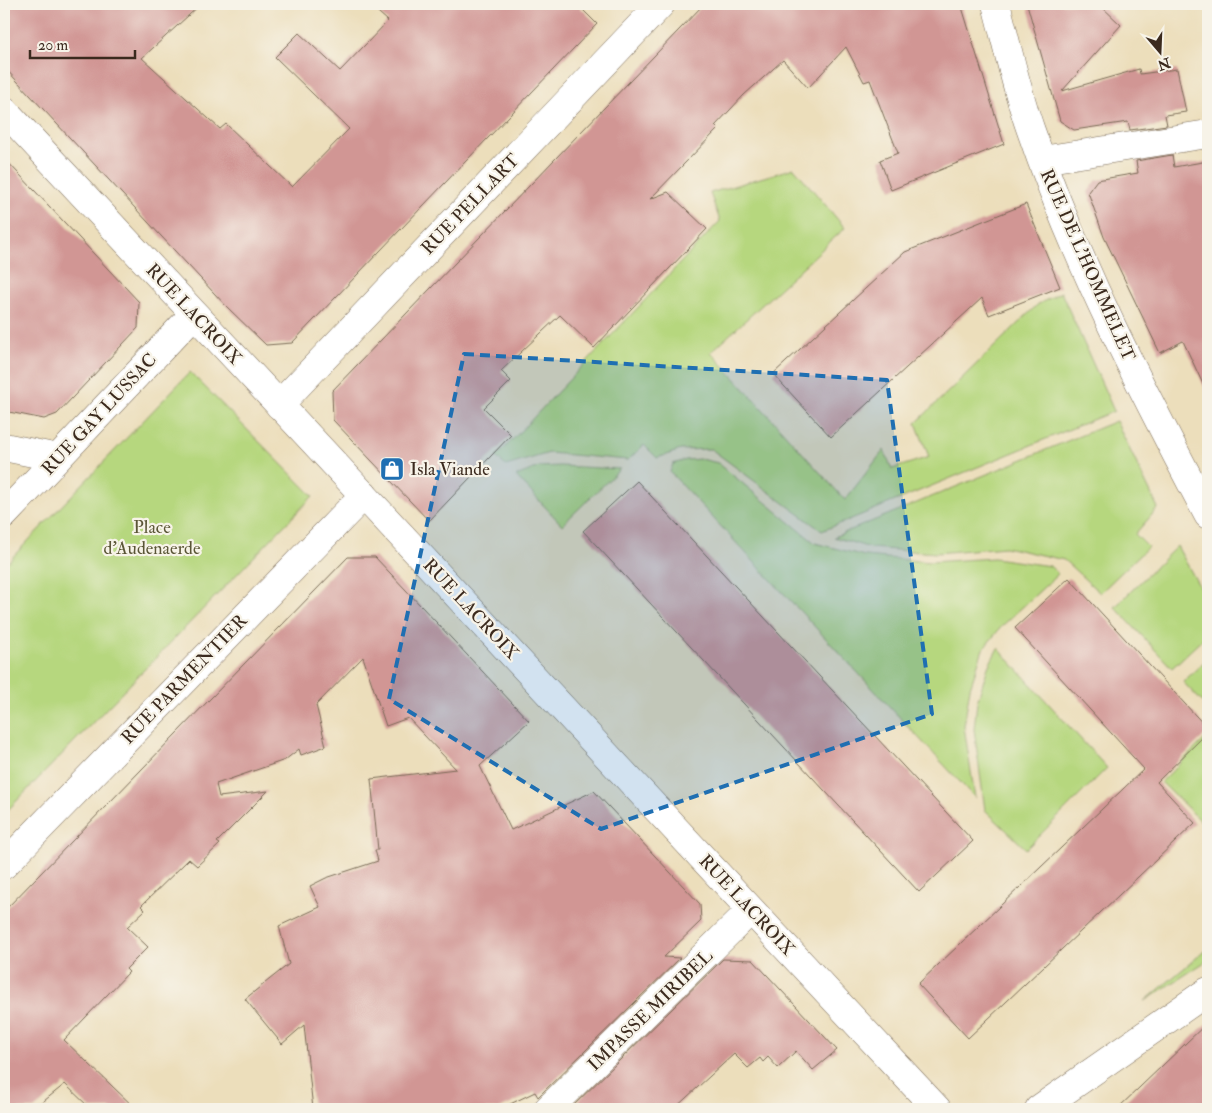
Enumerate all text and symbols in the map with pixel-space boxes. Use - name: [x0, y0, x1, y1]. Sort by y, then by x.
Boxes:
- scale bar: [30, 28, 135, 60]
- north arrow: [1134, 28, 1184, 78]
- text: 20 m: [38, 36, 68, 55]
- text: N: [1155, 53, 1174, 74]
- street label: RUE PELLART: [416, 149, 525, 260]
- street label: RUE DE L'HOMMELET: [1035, 166, 1141, 365]
- street label: RUE LACROIX: [141, 259, 246, 370]
- street label: RUE GAY LUSSAC: [37, 348, 162, 480]
- shop icon: Isla Viande: [379, 456, 405, 482]
- place label: Isla Viande: [410, 458, 490, 481]
- park label: Place d'Audenaerde: [103, 516, 201, 560]
- street label: RUE LACROIX: [418, 554, 523, 665]
- street label: RUE PARMENTIER: [116, 609, 253, 749]
- street label: RUE LACROIX: [694, 850, 799, 961]
- street label: IMPASSE MIRIBEL: [583, 945, 718, 1076]

